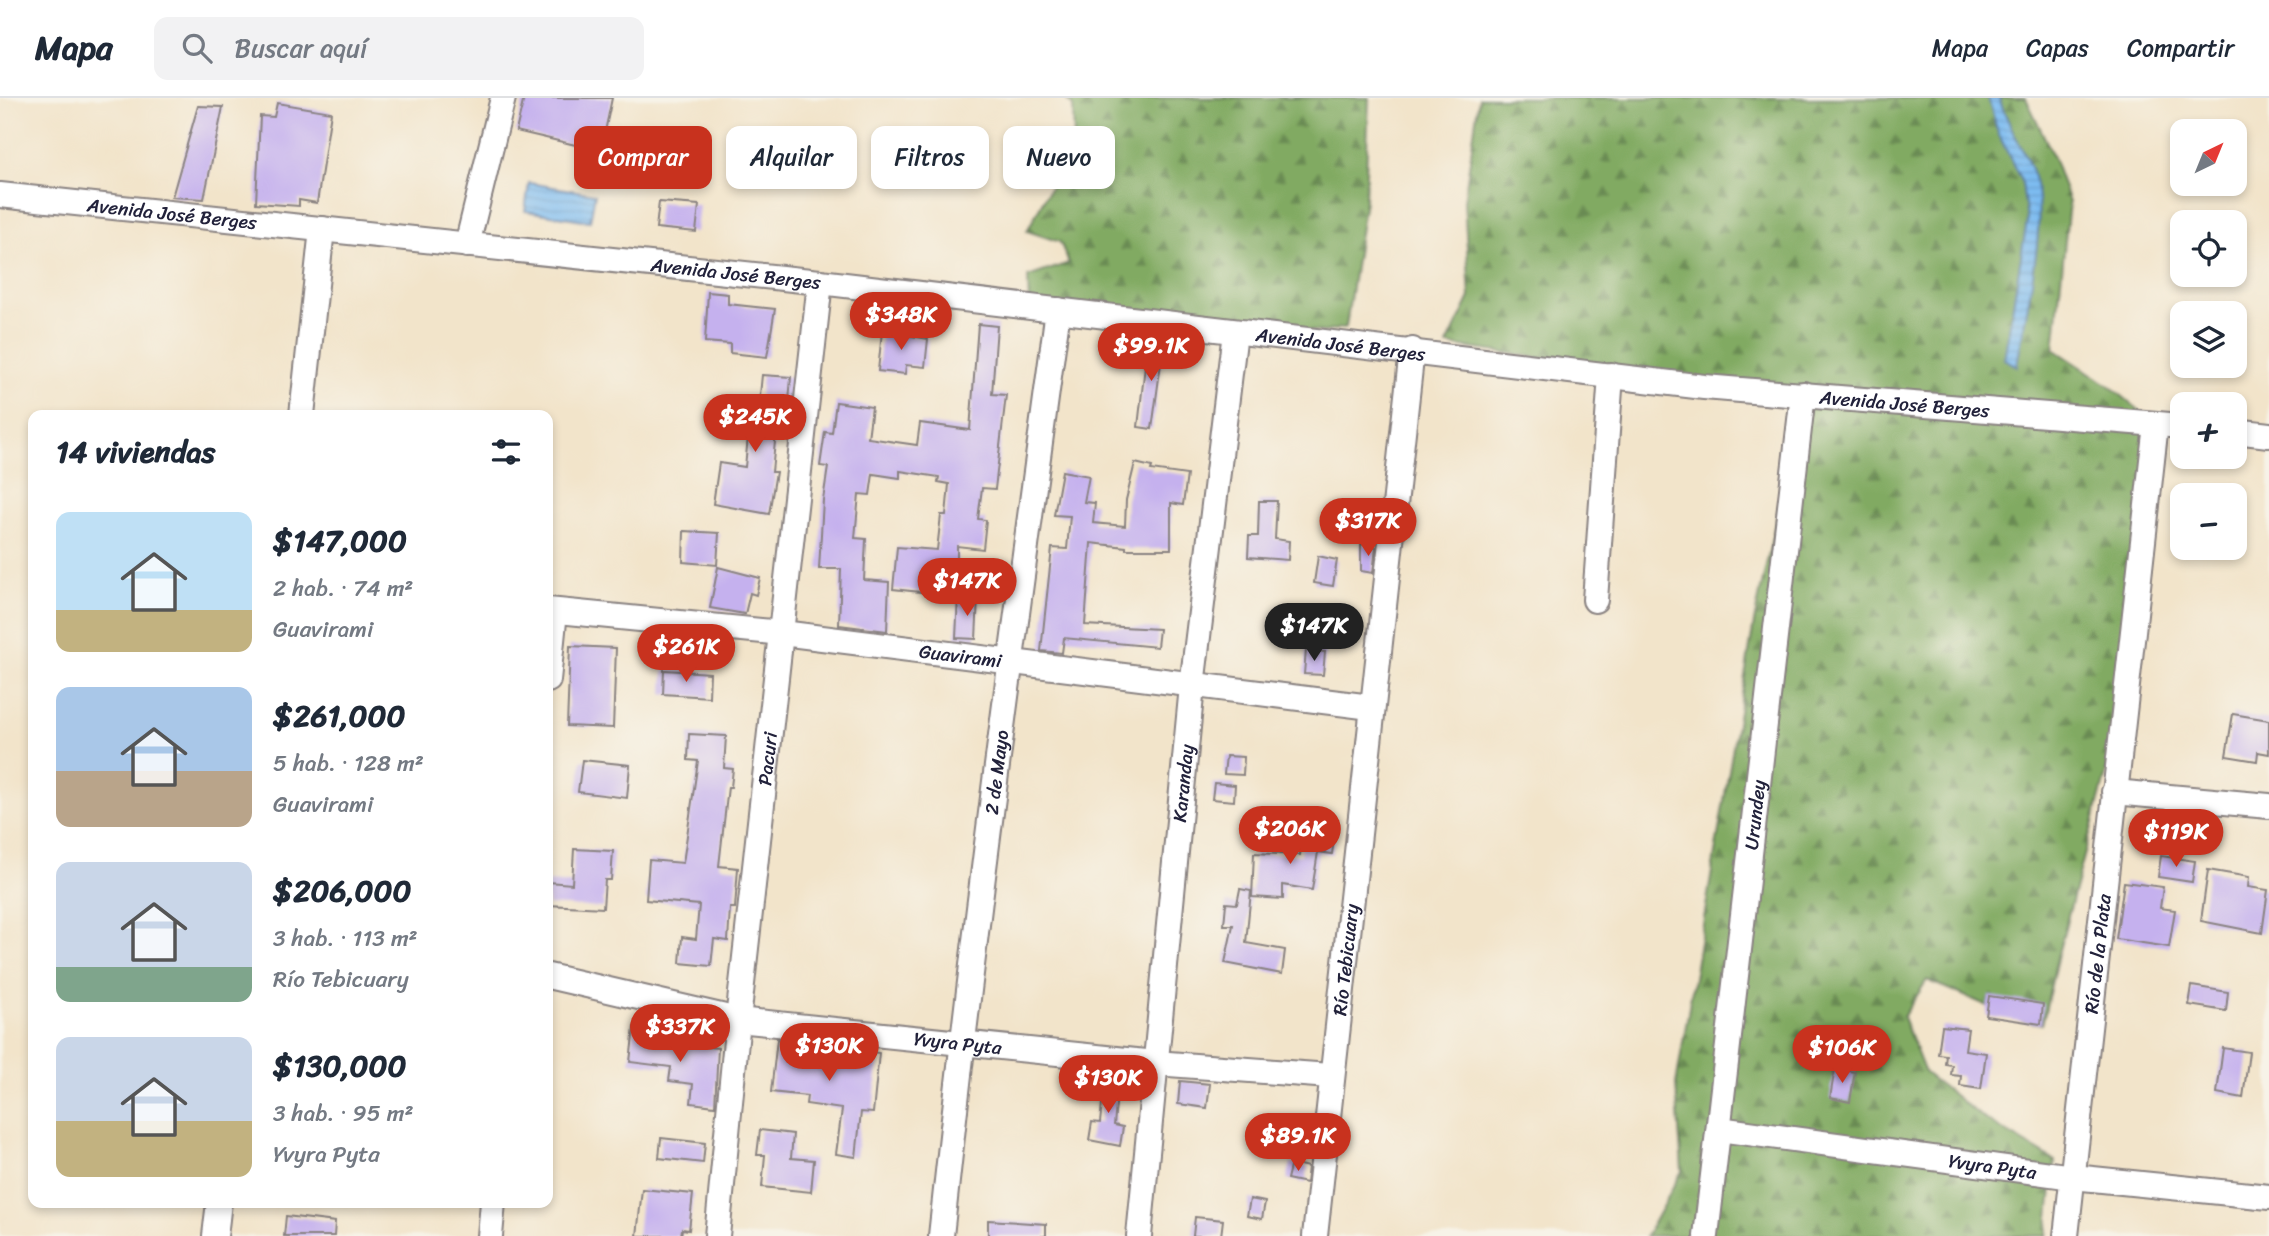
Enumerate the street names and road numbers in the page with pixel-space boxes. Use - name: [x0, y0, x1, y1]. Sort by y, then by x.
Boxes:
- street label: Avenida José Berges: [84, 188, 259, 239]
- street label: Avenida José Berges: [648, 248, 823, 299]
- street label: Avenida José Berges: [1253, 318, 1428, 371]
- street label: Avenida José Berges: [1817, 380, 1991, 427]
- street label: Guavirami: [917, 634, 1004, 678]
- street label: 2 de Mayo: [975, 728, 1018, 817]
- street label: Pacuri: [748, 729, 787, 787]
- street label: Karanday: [1163, 743, 1203, 824]
- street label: Urundey: [1735, 778, 1775, 852]
- street label: Río de la Plata: [2075, 892, 2121, 1015]
- street label: Río Tebicuary: [1323, 902, 1368, 1017]
- street label: Yvyra Pyta: [912, 1022, 1004, 1064]
- street label: Yvyra Pyta: [1946, 1144, 2039, 1189]

